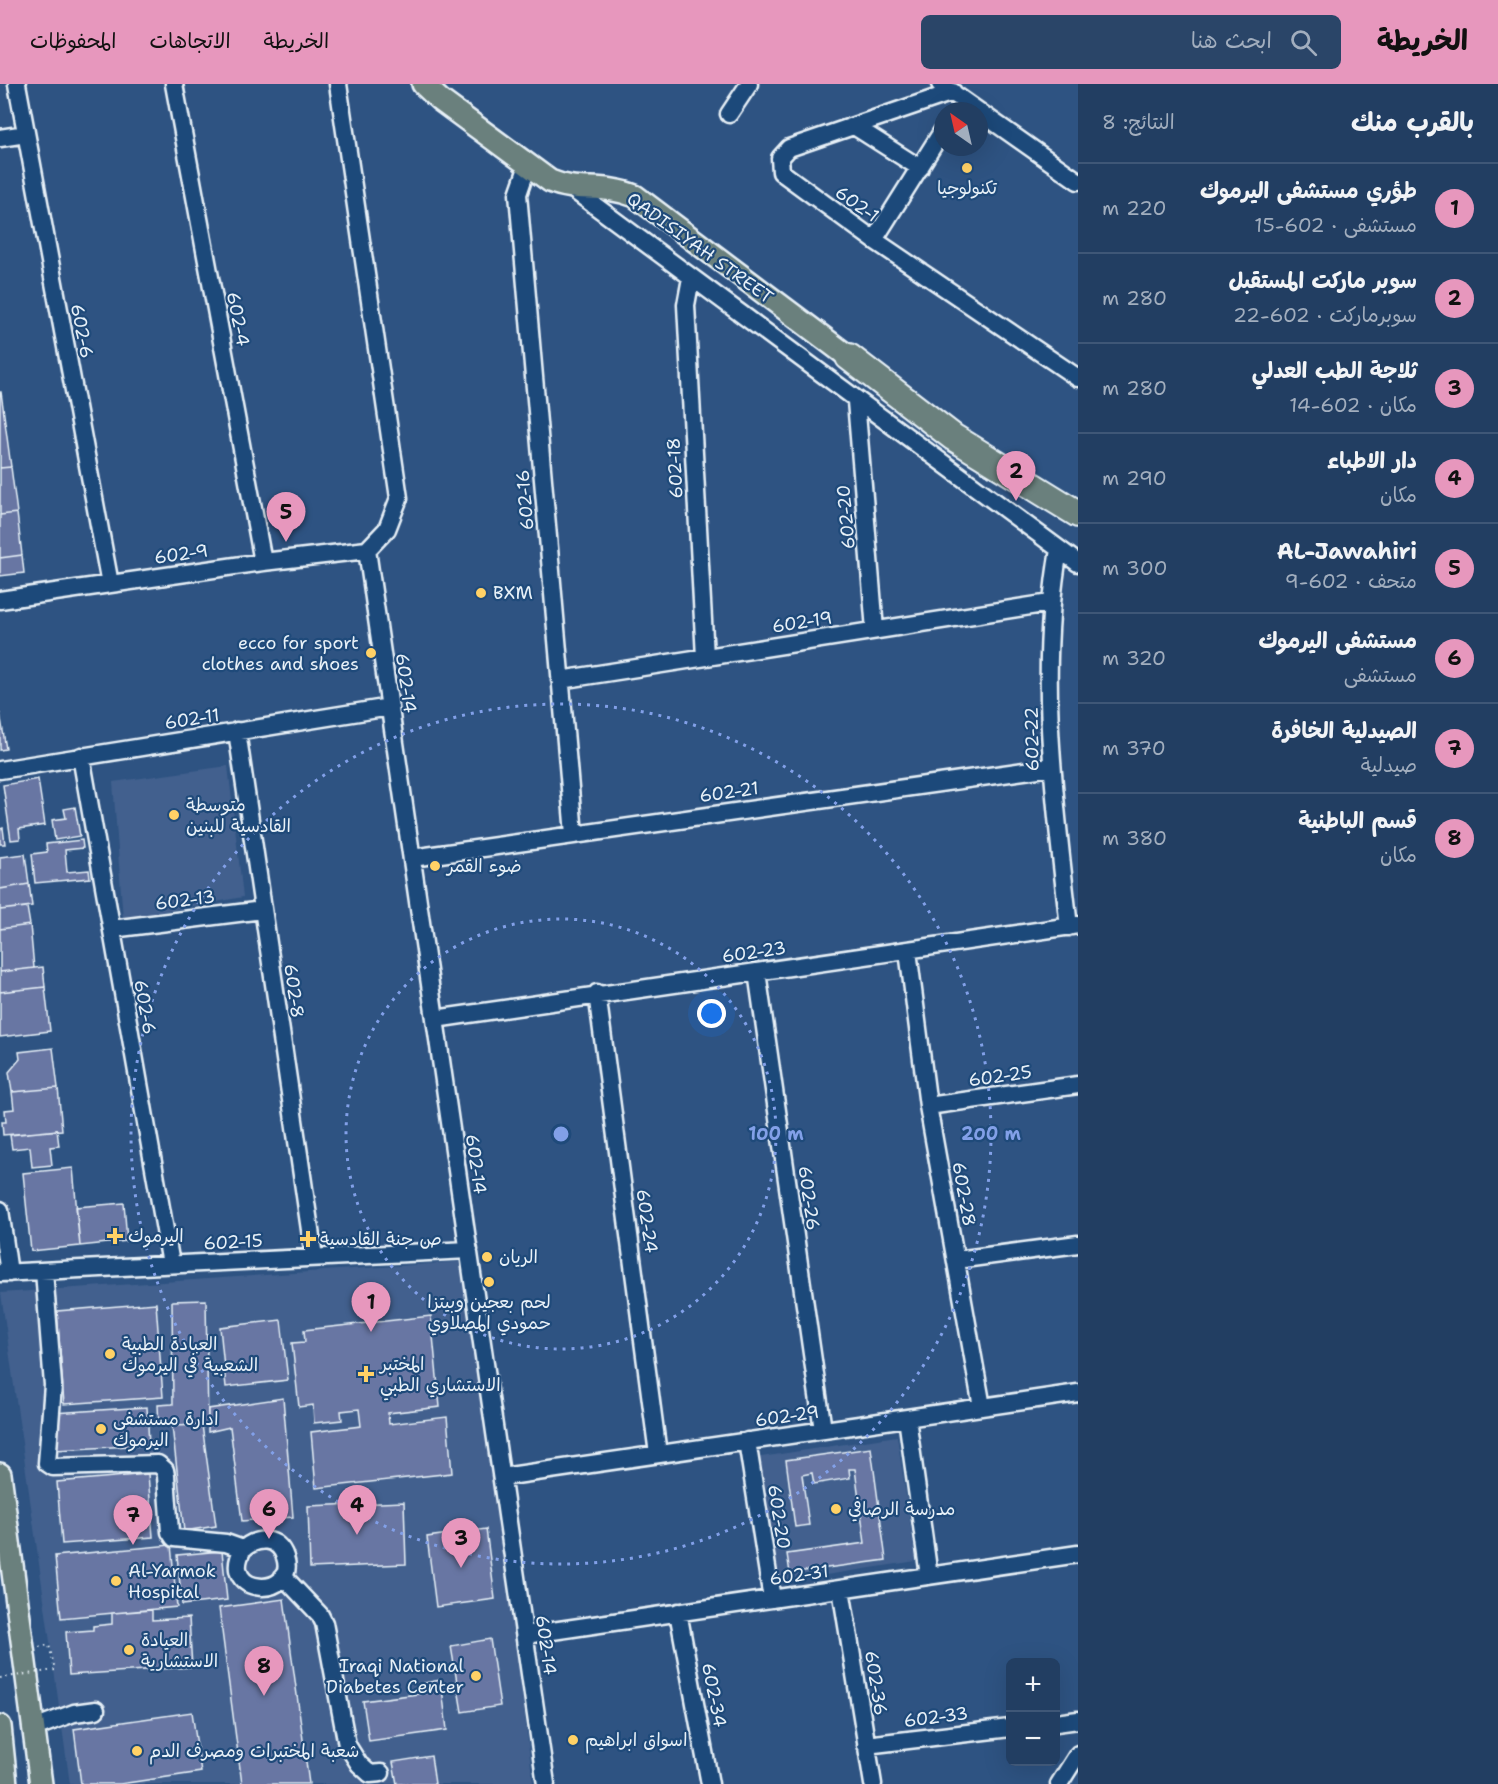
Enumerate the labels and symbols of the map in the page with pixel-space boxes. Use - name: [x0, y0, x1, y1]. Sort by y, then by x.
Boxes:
- north arrow: [934, 102, 988, 156]
- marker: تكنولوجيا: [960, 161, 974, 175]
- place label: تكنولوجيا: [937, 176, 998, 200]
- street label: 602-1: [830, 180, 884, 228]
- street label: QADISIYAH STREET: [622, 187, 778, 309]
- street label: 602-4: [221, 290, 255, 348]
- street label: 602-6: [65, 302, 99, 360]
- street label: 602-18: [661, 437, 689, 499]
- pin: 2: [996, 452, 1036, 501]
- street label: 602-16: [510, 469, 540, 531]
- street label: 602-20: [831, 484, 861, 550]
- pin: 5: [266, 492, 306, 542]
- street label: 602-9: [153, 538, 209, 570]
- place label: BXM: [493, 581, 533, 605]
- marker: BXM: [474, 586, 488, 600]
- street label: 602-19: [770, 605, 834, 639]
- place label: ecco for sport clothes and shoes: [202, 631, 359, 676]
- marker: ecco for sport clothes and shoes: [364, 646, 378, 660]
- street label: 602-14: [390, 651, 422, 715]
- street label: 602-11: [163, 703, 221, 735]
- street label: 602-22: [1019, 706, 1045, 772]
- street label: 602-21: [698, 776, 760, 808]
- place label: متوسطة القادسية للبنين: [186, 793, 291, 838]
- marker: متوسطة القادسية للبنين: [167, 808, 181, 822]
- place label: ضوء القمر: [445, 854, 522, 878]
- marker: ضوء القمر: [428, 859, 442, 873]
- street label: 602-13: [154, 884, 216, 916]
- street label: 602-23: [720, 936, 788, 968]
- street label: 602-8: [278, 962, 310, 1020]
- street label: 602-6: [128, 978, 162, 1036]
- your location: [697, 999, 726, 1028]
- street label: 602-25: [967, 1060, 1033, 1092]
- text: 100 m: [748, 1122, 804, 1146]
- text: 200 m: [961, 1122, 1022, 1146]
- centre of rings: [551, 1124, 571, 1144]
- street label: 602-14: [460, 1132, 492, 1196]
- street label: 602-28: [947, 1160, 981, 1228]
- street label: 602-26: [793, 1164, 825, 1232]
- street label: 602-24: [631, 1187, 663, 1255]
- place label: اليرموك: [128, 1224, 184, 1248]
- marker: اليرموك: [106, 1227, 124, 1245]
- place label: ص جنة القادسية: [320, 1227, 442, 1251]
- street label: 602-15: [203, 1228, 263, 1256]
- marker: ص جنة القادسية: [301, 1232, 315, 1246]
- place label: الريان: [499, 1245, 538, 1269]
- marker: الريان: [480, 1250, 494, 1264]
- marker: لحم بعجين وبيتزا حمودي المصلاوي: [482, 1275, 496, 1289]
- pin: 1: [352, 1282, 391, 1332]
- place label: لحم بعجين وبيتزا حمودي المصلاوي: [427, 1290, 551, 1336]
- place label: العيادة الطبية الشعبية في اليرموك: [122, 1332, 258, 1378]
- marker: العيادة الطبية الشعبية في اليرموك: [103, 1347, 117, 1361]
- place label: المختبر الاستشاري الطبي: [378, 1352, 501, 1401]
- marker: المختبر الاستشاري الطبي: [357, 1365, 375, 1383]
- street label: 602-29: [753, 1400, 821, 1432]
- place label: ادارة مستشفى اليرموك: [113, 1407, 219, 1452]
- marker: ادارة مستشفى اليرموك: [94, 1422, 108, 1436]
- street label: 602-20: [762, 1483, 796, 1551]
- pin: 4: [338, 1486, 376, 1535]
- pin: 6: [250, 1490, 288, 1539]
- pin: 7: [114, 1496, 152, 1545]
- place label: مدرسة الرصافي: [848, 1497, 955, 1522]
- marker: مدرسة الرصافي: [829, 1502, 843, 1516]
- pin: 3: [442, 1518, 480, 1568]
- place label: Al-Yarmok Hospital: [128, 1559, 216, 1604]
- street label: 602-31: [768, 1559, 830, 1591]
- marker: Al-Yarmok Hospital: [109, 1574, 123, 1588]
- street label: 602-14: [530, 1613, 562, 1677]
- place label: العيادة الاستشارية: [141, 1628, 218, 1673]
- marker: العيادة الاستشارية: [122, 1643, 136, 1657]
- pin: 8: [244, 1646, 284, 1696]
- street label: 602-36: [859, 1649, 893, 1717]
- place label: Iraqi National Diabetes Center: [326, 1654, 465, 1699]
- street label: 602-34: [696, 1661, 732, 1729]
- marker: Iraqi National Diabetes Center: [469, 1669, 483, 1683]
- street label: 602-33: [902, 1701, 970, 1733]
- place label: اسواق ابراهيم: [585, 1728, 687, 1754]
- marker: اسواق ابراهيم: [566, 1733, 580, 1747]
- place label: شعبة المختبرات ومصرف الدم: [149, 1739, 360, 1765]
- marker: شعبة المختبرات ومصرف الدم: [130, 1744, 144, 1758]

